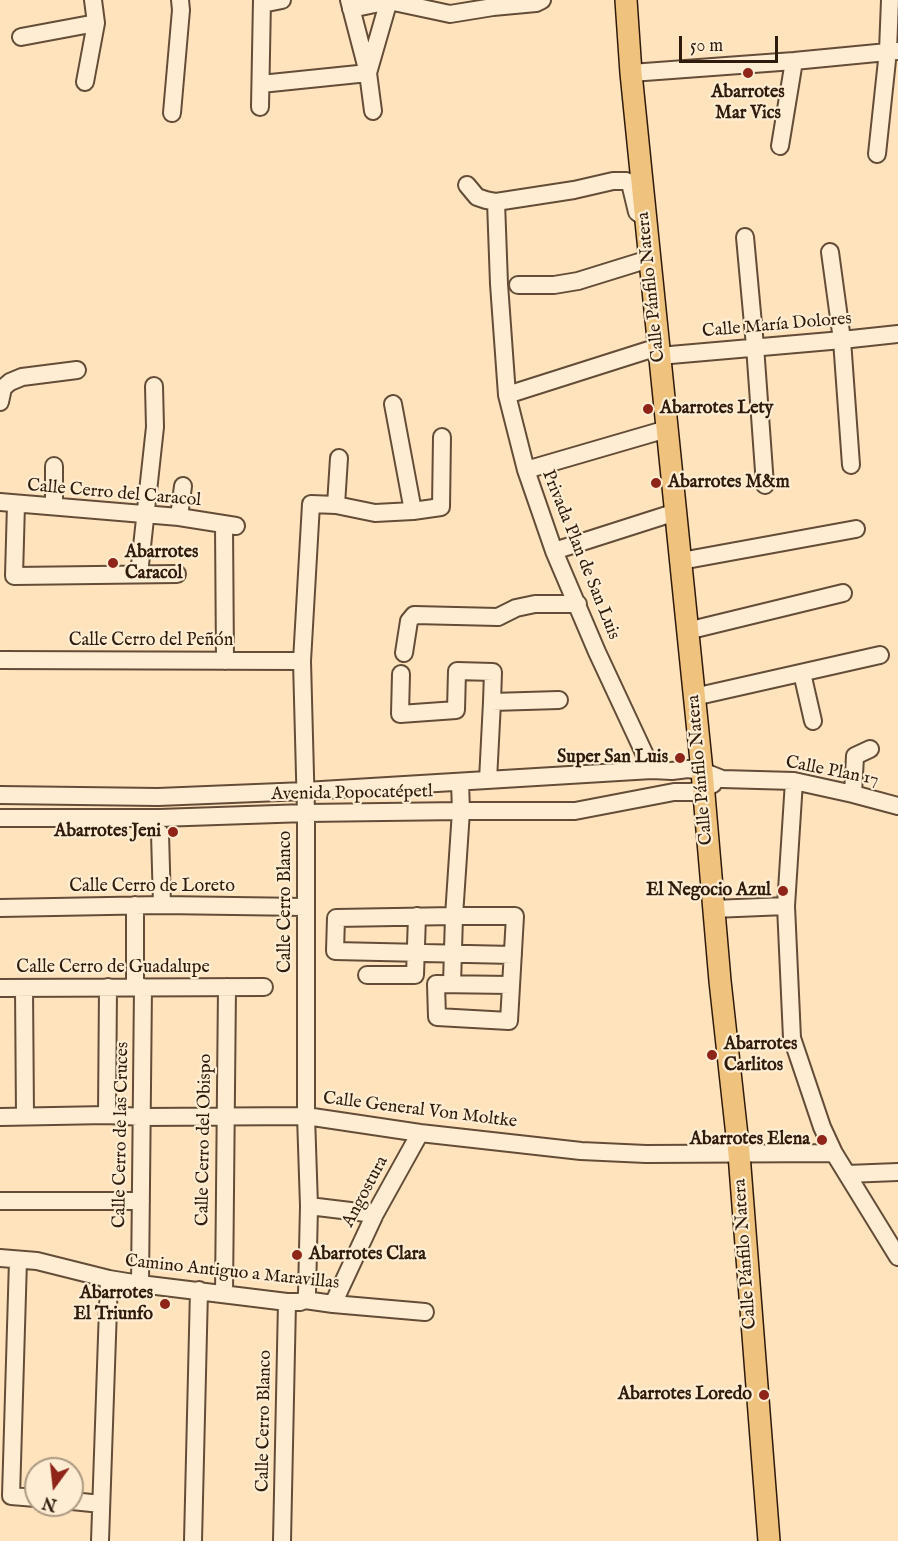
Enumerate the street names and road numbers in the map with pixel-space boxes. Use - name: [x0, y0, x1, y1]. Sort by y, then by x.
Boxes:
- street label: Calle Pánfilo Natera: [633, 211, 671, 363]
- street label: Calle María Dolores: [701, 309, 853, 343]
- street label: Privada Plan de San Luis: [536, 467, 624, 643]
- street label: Calle Cerro del Caracol: [26, 476, 202, 512]
- street label: Calle Cerro del Peñón: [69, 630, 233, 652]
- street label: Calle Pánfilo Natera: [684, 694, 718, 846]
- street label: Calle Plan 17: [784, 752, 880, 792]
- street label: Avenida Popocatépetl: [271, 782, 433, 806]
- street label: Calle Cerro Blanco: [275, 831, 297, 973]
- street label: Calle Cerro de Loreto: [69, 876, 235, 898]
- street label: Calle Cerro de Guadalupe: [16, 957, 210, 979]
- street label: Calle Cerro de las Cruces: [110, 1042, 134, 1228]
- street label: Calle Cerro del Obispo: [193, 1054, 217, 1226]
- street label: Calle General Von Moltke: [322, 1088, 518, 1134]
- street label: Angostura: [338, 1153, 394, 1231]
- street label: Calle Pánfilo Natera: [730, 1178, 762, 1330]
- street label: Camino Antiguo a Maravillas: [124, 1251, 340, 1295]
- street label: Calle Cerro Blanco: [253, 1350, 277, 1492]

